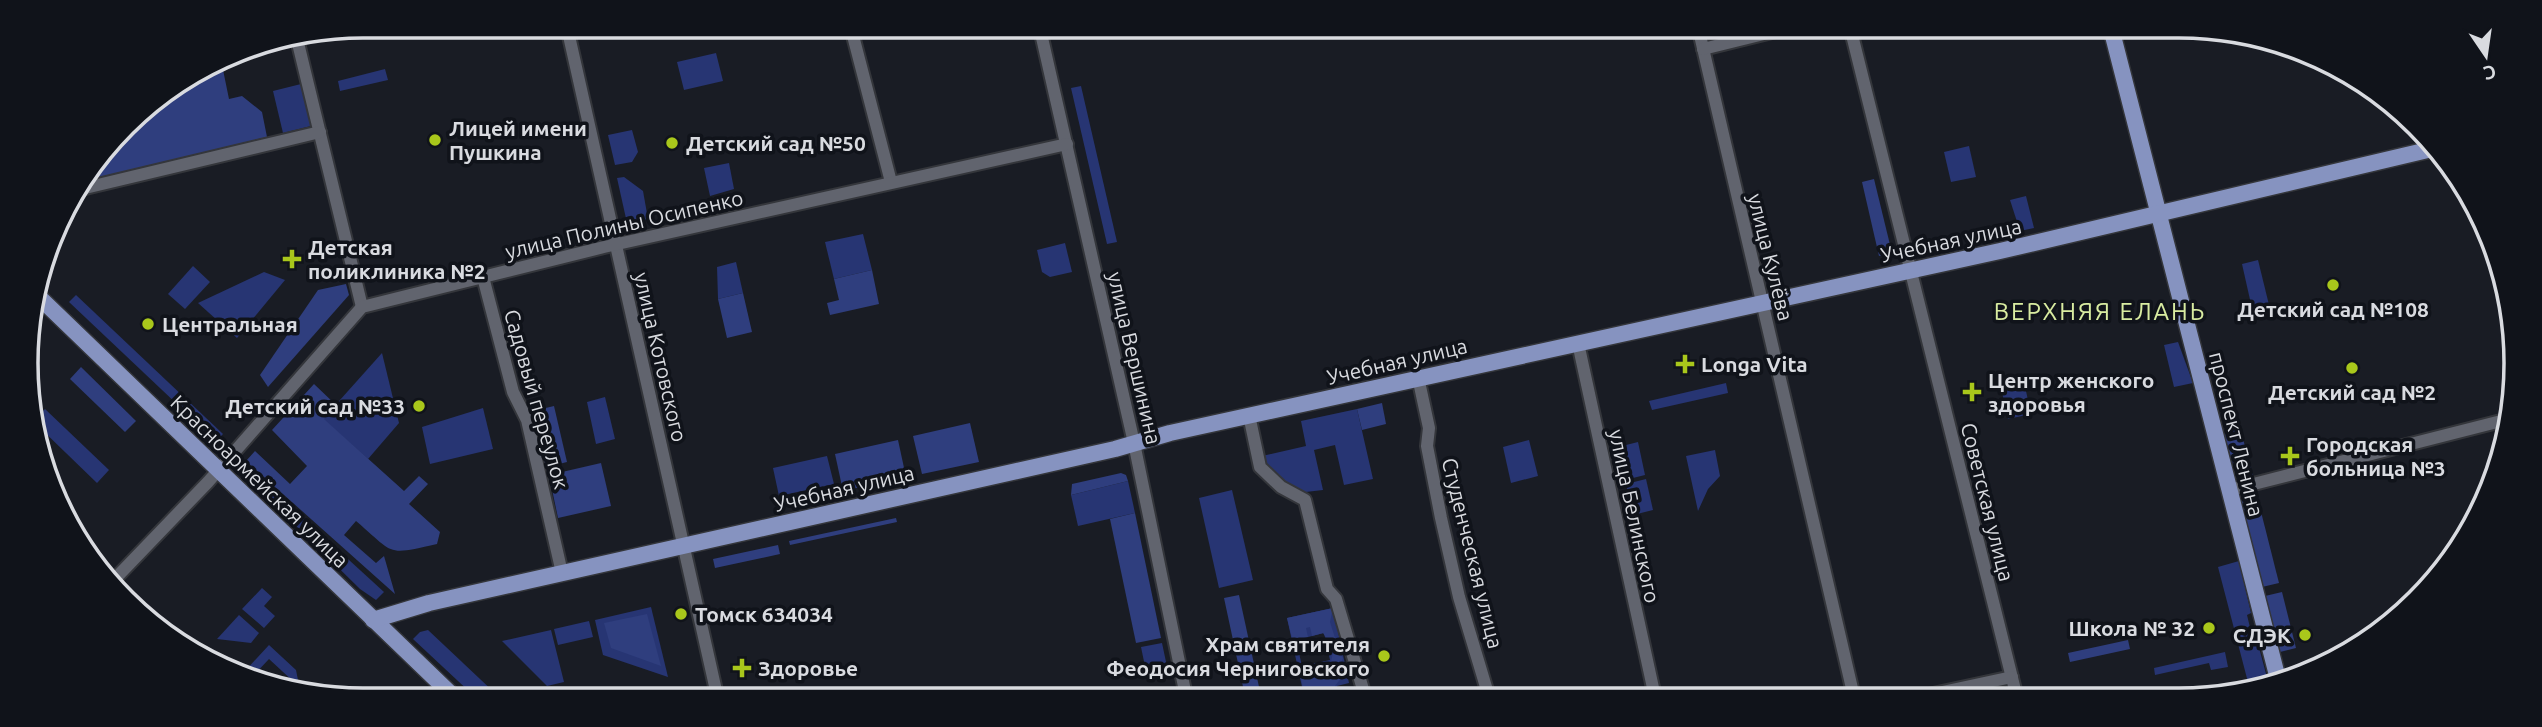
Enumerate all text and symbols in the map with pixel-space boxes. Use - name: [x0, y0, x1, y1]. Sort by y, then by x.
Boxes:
- north arrow: [2451, 21, 2521, 91]
- text: С: [2481, 60, 2498, 85]
- place label: Лицей имени Пушкина: [449, 116, 587, 164]
- place label: Детский сад №50: [686, 131, 866, 155]
- marker: Лицей имени Пушкина: [427, 132, 443, 148]
- marker: Детский сад №50: [664, 135, 680, 151]
- street label: улица Полины Осипенко: [503, 185, 745, 263]
- street label: улица Кулёва: [1744, 191, 1798, 323]
- street label: Учебная улица: [1878, 213, 2024, 267]
- place label: Детская поликлиника №2: [308, 235, 486, 283]
- marker: Детская поликлиника №2: [282, 249, 302, 269]
- street label: улица Вершинина: [1103, 269, 1167, 447]
- street label: улица Котовского: [630, 270, 692, 444]
- marker: Детский сад №108: [2325, 277, 2341, 293]
- place label: Детский сад №108: [2237, 297, 2429, 321]
- district label: ВЕРХНЯЯ ЕЛАНЬ: [1994, 298, 2206, 325]
- street label: Садовый переулок: [500, 307, 574, 492]
- place label: Центральная: [162, 312, 298, 336]
- marker: Центральная: [140, 316, 156, 332]
- street label: Учебная улица: [1324, 333, 1470, 389]
- street label: проспект Ленина: [2205, 349, 2269, 519]
- place label: Longa Vita: [1701, 352, 1808, 376]
- marker: Longa Vita: [1675, 354, 1695, 374]
- marker: Детский сад №2: [2344, 360, 2360, 376]
- place label: Центр женского здоровья: [1988, 368, 2154, 416]
- place label: Детский сад №2: [2268, 380, 2436, 404]
- marker: Центр женского здоровья: [1962, 382, 1982, 402]
- street label: Красноармейская улица: [166, 390, 354, 572]
- place label: Детский сад №33: [225, 394, 405, 418]
- marker: Детский сад №33: [411, 398, 427, 414]
- street label: Советская улица: [1957, 420, 2019, 584]
- street label: улица Белинского: [1605, 427, 1665, 605]
- place label: Городская больница №3: [2306, 432, 2446, 480]
- marker: Городская больница №3: [2280, 446, 2300, 466]
- street label: Студенческая улица: [1438, 455, 1508, 651]
- street label: Учебная улица: [771, 460, 917, 516]
- place label: Томск 634034: [695, 602, 833, 626]
- marker: Томск 634034: [673, 606, 689, 622]
- place label: Школа № 32: [2068, 616, 2195, 640]
- marker: Школа № 32: [2201, 620, 2217, 636]
- place label: СДЭК: [2233, 623, 2291, 647]
- marker: СДЭК: [2297, 627, 2313, 643]
- place label: Храм святителя Феодосия Черниговского: [1106, 632, 1370, 680]
- marker: Храм святителя Феодосия Черниговского: [1376, 648, 1392, 664]
- place label: Здоровье: [758, 656, 858, 680]
- marker: Здоровье: [732, 658, 752, 678]

